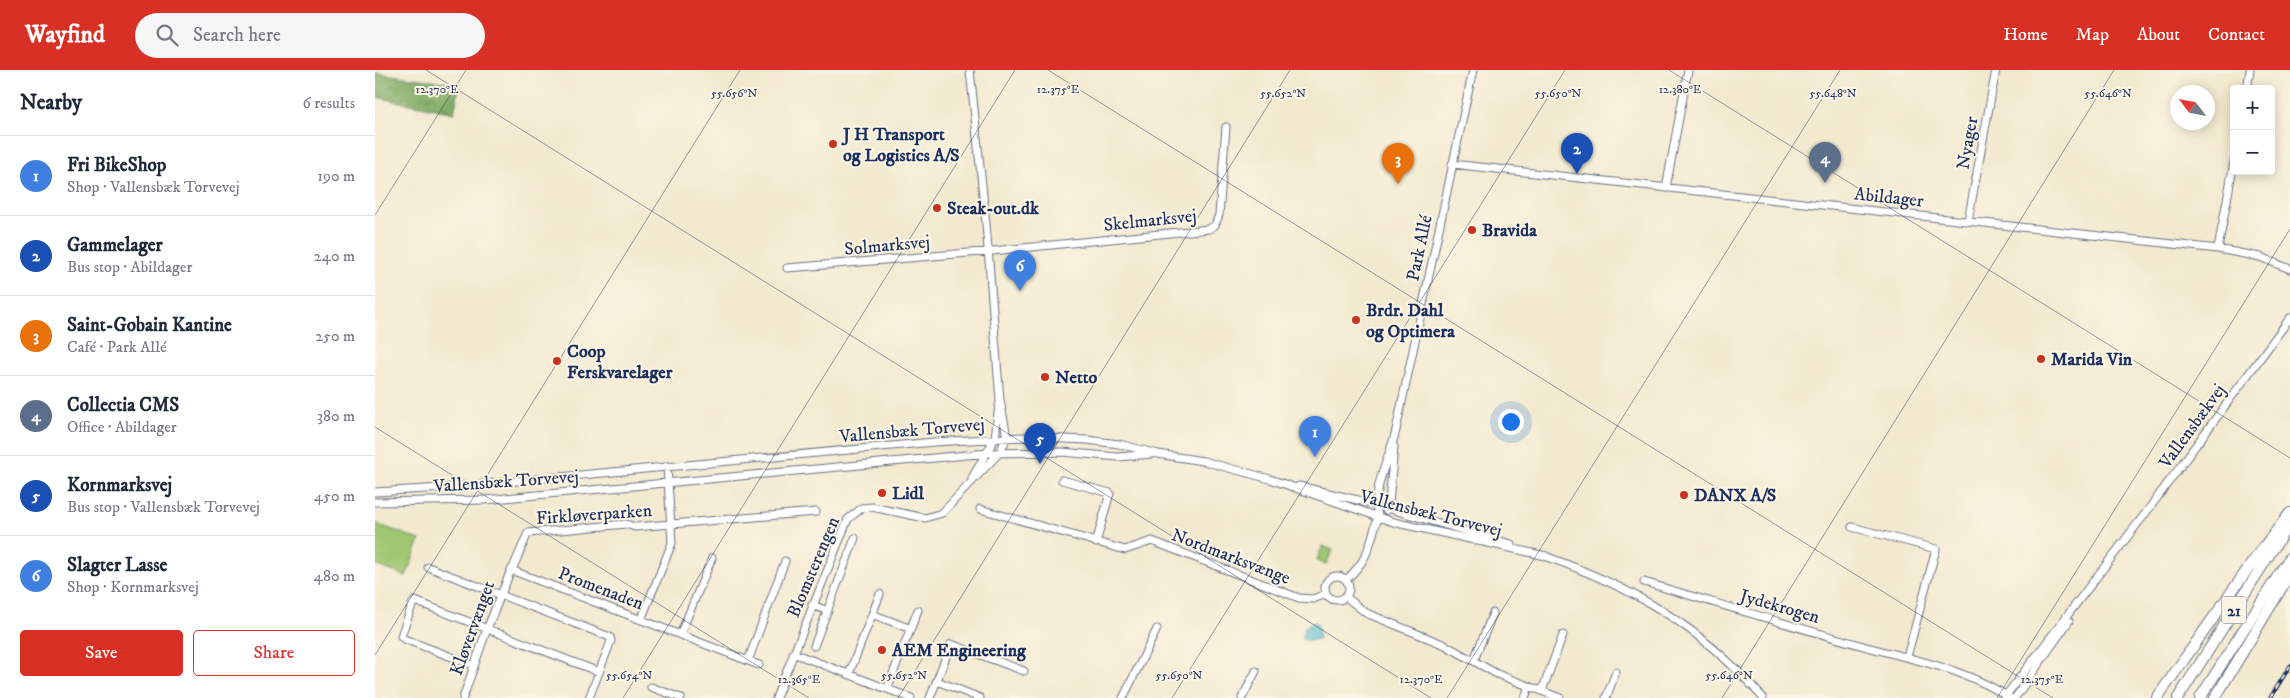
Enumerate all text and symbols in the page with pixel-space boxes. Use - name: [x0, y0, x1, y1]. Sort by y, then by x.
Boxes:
- search box: [135, 13, 485, 58]
- text: Wayfind: [25, 20, 105, 50]
- icon: search: [153, 21, 181, 49]
- text: Search here: [193, 24, 281, 47]
- text: Home: [2003, 24, 2048, 46]
- text: Map: [2076, 24, 2109, 46]
- text: About: [2137, 24, 2180, 46]
- text: Contact: [2208, 24, 2265, 46]
- text: 12.370°E: [416, 82, 459, 97]
- text: 12.375°E: [1037, 82, 1080, 97]
- text: 12.380°E: [1659, 82, 1702, 97]
- north arrow: [2170, 85, 2215, 130]
- map controls: [2230, 85, 2275, 175]
- button: +: [2230, 85, 2275, 130]
- text: 55.656°N: [711, 86, 757, 101]
- text: 55.652°N: [1260, 86, 1306, 101]
- text: 55.650°N: [1535, 86, 1582, 101]
- text: 55.648°N: [1809, 86, 1857, 101]
- text: 55.646°N: [2084, 86, 2132, 101]
- text: Nearby: [20, 90, 82, 116]
- text: 6 results: [302, 93, 355, 113]
- street label: Nyager: [1953, 115, 1984, 171]
- place label: J H Transport og Logistics A/S: [841, 124, 959, 167]
- button: −: [2230, 130, 2275, 175]
- pin: 2: [1561, 133, 1593, 174]
- marker: J H Transport og Logistics A/S: [827, 138, 839, 150]
- pin: 4: [1809, 142, 1841, 183]
- pin: 3: [1382, 143, 1414, 184]
- text: Fri BikeShop: [67, 154, 166, 177]
- text: 1: [33, 166, 39, 186]
- text: 190 m: [317, 166, 355, 186]
- text: Shop · Vallensbæk Torvevej: [67, 177, 240, 197]
- street label: Abildager: [1853, 183, 1925, 213]
- place label: Steak-out.dk: [947, 198, 1040, 220]
- marker: Steak-out.dk: [931, 202, 943, 214]
- street label: Skelmarksvej: [1102, 205, 1198, 237]
- street label: Park Allé: [1402, 213, 1438, 283]
- place label: Bravida: [1482, 220, 1537, 242]
- marker: Bravida: [1466, 224, 1478, 236]
- street label: Solmarksvej: [843, 231, 931, 261]
- text: Gammelager: [67, 234, 163, 257]
- text: 2: [32, 246, 40, 266]
- text: 240 m: [314, 246, 355, 266]
- pin: 6: [1004, 250, 1036, 291]
- text: Bus stop · Abildager: [67, 257, 192, 277]
- place label: Brdr. Dahl og Optimera: [1366, 300, 1455, 343]
- text: Saint-Gobain Kantine: [67, 314, 232, 337]
- marker: Brdr. Dahl og Optimera: [1350, 314, 1362, 326]
- text: 3: [33, 326, 39, 346]
- text: 250 m: [315, 326, 355, 346]
- text: Café · Park Allé: [67, 337, 167, 357]
- place label: Coop Ferskvarelager: [567, 341, 673, 384]
- place label: Marida Vin: [2051, 349, 2133, 371]
- marker: Marida Vin: [2035, 353, 2047, 365]
- marker: Coop Ferskvarelager: [551, 355, 563, 367]
- place label: Netto: [1055, 367, 1097, 389]
- marker: Netto: [1039, 371, 1051, 383]
- street label: Vallensbækvej: [2154, 380, 2231, 474]
- text: Collectia CMS: [67, 394, 179, 417]
- text: 4: [31, 406, 41, 426]
- text: 380 m: [317, 406, 355, 426]
- your location: [1498, 409, 1524, 435]
- street label: Vallensbæk Torvevej: [838, 414, 985, 448]
- pin: 1: [1299, 416, 1331, 457]
- text: Office · Abildager: [67, 417, 177, 437]
- pin: 5: [1024, 423, 1056, 464]
- street label: Vallensbæk Torvevej: [432, 466, 579, 498]
- text: Kornmarksvej: [67, 474, 172, 497]
- place label: Lidl: [892, 483, 925, 505]
- street label: Vallensbæk Torvevej: [1357, 485, 1504, 542]
- place label: DANX A/S: [1694, 485, 1776, 507]
- text: 5: [32, 486, 40, 506]
- text: 450 m: [314, 486, 355, 506]
- marker: Lidl: [876, 487, 888, 499]
- marker: DANX A/S: [1678, 489, 1690, 501]
- text: Bus stop · Vallensbæk Torvevej: [67, 497, 260, 517]
- street label: Firkløverparken: [535, 500, 653, 530]
- street label: Blomsterengen: [783, 513, 845, 621]
- street label: Nordmarksvænge: [1168, 524, 1293, 590]
- text: Slagter Lasse: [67, 554, 167, 577]
- street label: Promenaden: [555, 563, 647, 615]
- text: 6: [32, 566, 40, 586]
- text: 480 m: [314, 566, 355, 586]
- text: Shop · Kornmarksvej: [67, 577, 199, 597]
- street label: Kløvervænget: [446, 578, 500, 678]
- street label: Jydekrogen: [1736, 585, 1823, 629]
- road number: 21: [2221, 596, 2247, 624]
- button: Save: [20, 630, 183, 676]
- button: Share: [193, 630, 355, 676]
- place label: AEM Engineering: [891, 640, 1027, 662]
- marker: AEM Engineering: [876, 644, 888, 656]
- text: 55.654°N: [606, 668, 652, 683]
- text: 55.652°N: [881, 668, 927, 683]
- text: 55.650°N: [1156, 668, 1203, 683]
- text: 55.646°N: [1705, 668, 1753, 683]
- text: 12.365°E: [778, 672, 821, 687]
- text: 12.370°E: [1400, 672, 1443, 687]
- text: 12.375°E: [2021, 672, 2064, 687]

